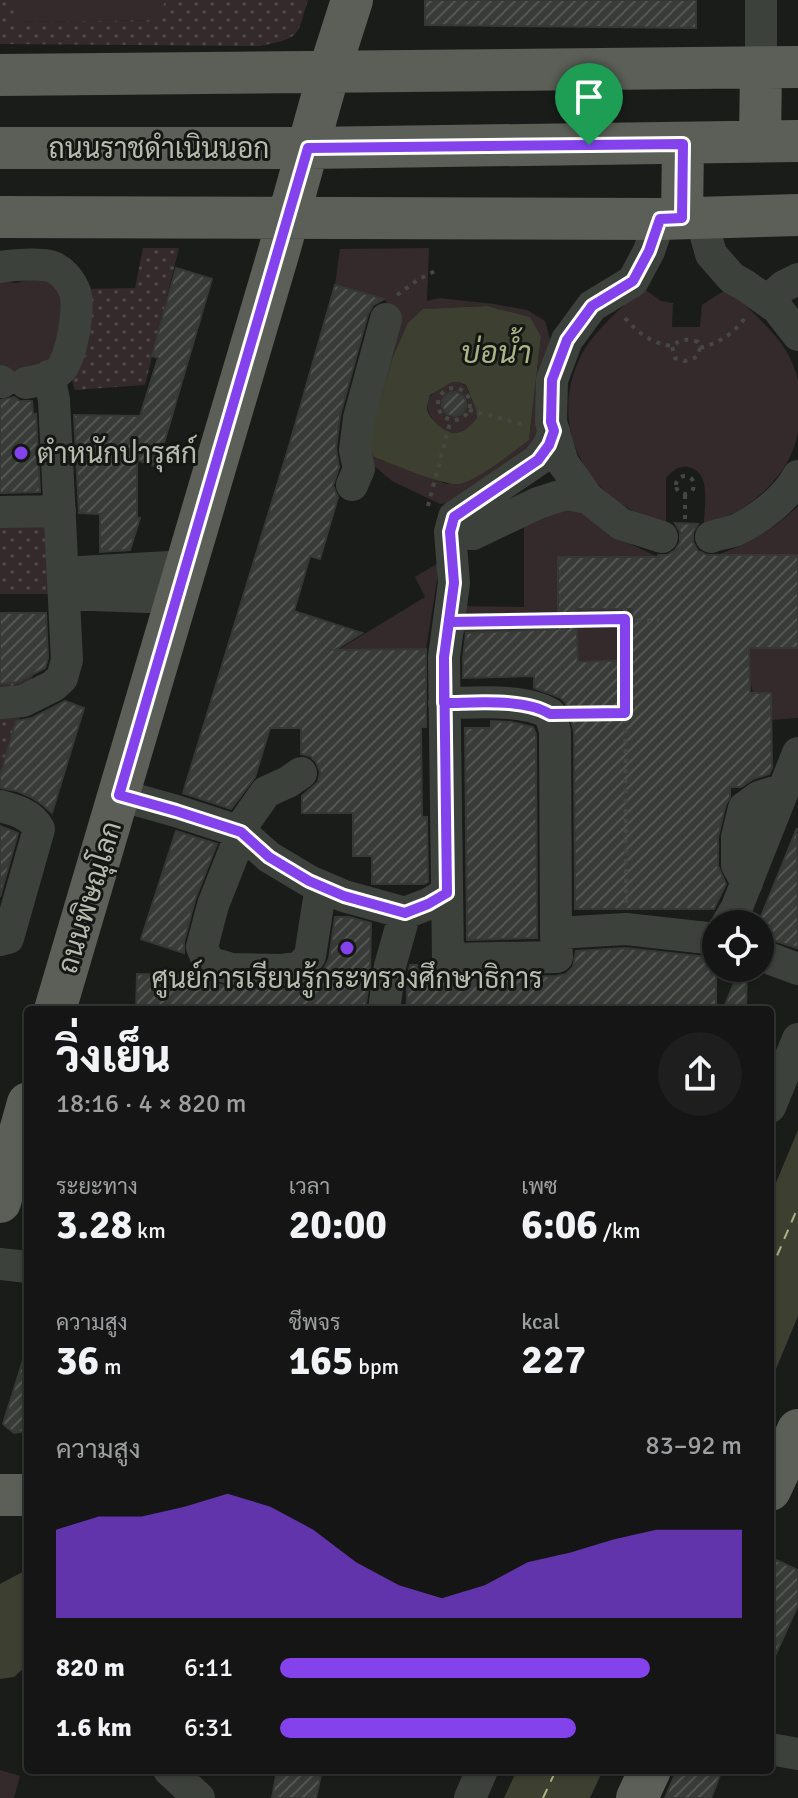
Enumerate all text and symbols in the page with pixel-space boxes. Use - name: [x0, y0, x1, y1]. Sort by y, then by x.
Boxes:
- pin: [555, 63, 623, 145]
- icon: arrive: [567, 75, 611, 119]
- street label: ถนนราชดำเนินนอก: [49, 132, 269, 166]
- water label: บ่อน้ำ: [461, 326, 531, 372]
- place label: ตำหนักปารุสก์: [37, 434, 197, 473]
- marker: ตำหนักปารุสก์: [12, 444, 30, 462]
- street label: ถนนพิษณุโลก: [48, 816, 131, 978]
- map controls: [702, 910, 774, 982]
- button: locate: [702, 910, 774, 982]
- marker: ศูนย์การเรียนรู้กระทรวงศึกษาธิการ: [338, 939, 356, 957]
- place label: ศูนย์การเรียนรู้กระทรวงศึกษาธิการ: [151, 959, 543, 998]
- text: วิ่งเย็น: [56, 1031, 171, 1085]
- button: share: [658, 1032, 742, 1116]
- text: 18:16 · 4 × 820 m: [56, 1088, 247, 1120]
- text: ระยะทาง: [56, 1173, 138, 1200]
- text: เวลา: [289, 1173, 330, 1200]
- text: เพซ: [521, 1173, 558, 1200]
- text: 3.28: [56, 1200, 132, 1250]
- text: 20:00: [289, 1200, 387, 1250]
- text: 6:06: [521, 1200, 598, 1250]
- text: km: [132, 1217, 166, 1244]
- text: /km: [598, 1217, 641, 1244]
- text: kcal: [521, 1308, 560, 1335]
- text: ความสูง: [56, 1309, 127, 1336]
- text: ชีพจร: [289, 1309, 341, 1336]
- text: 227: [521, 1335, 586, 1385]
- text: 36: [56, 1336, 99, 1386]
- text: 165: [289, 1336, 353, 1386]
- text: m: [99, 1353, 122, 1380]
- text: bpm: [353, 1353, 399, 1380]
- text: 83–92 m: [646, 1430, 742, 1462]
- text: ความสูง: [56, 1434, 140, 1466]
- text: 820 m: [56, 1652, 125, 1684]
- text: 6:11: [184, 1652, 233, 1684]
- text: 1.6 km: [56, 1712, 132, 1744]
- text: 6:31: [184, 1712, 233, 1744]

